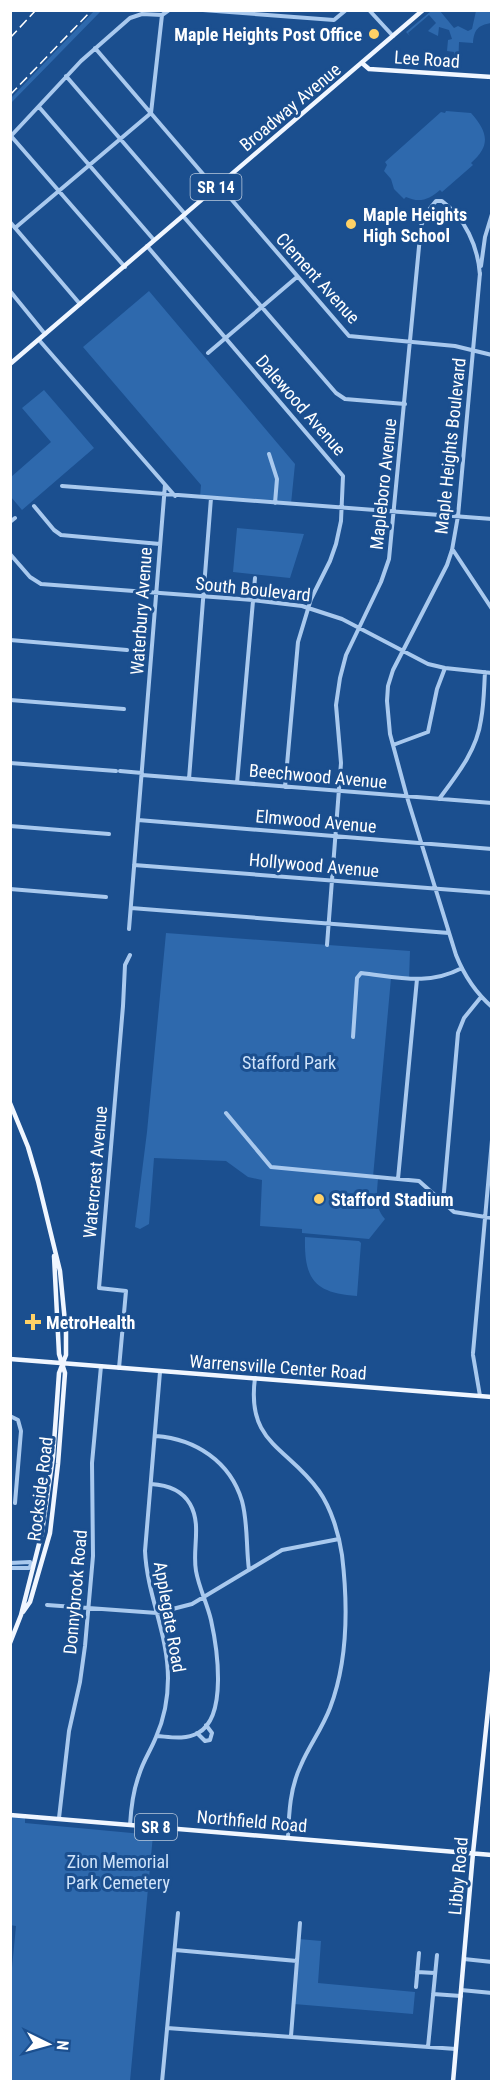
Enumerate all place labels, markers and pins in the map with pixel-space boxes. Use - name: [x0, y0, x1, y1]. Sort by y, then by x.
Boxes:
- place label: Maple Heights Post Office: [174, 24, 362, 45]
- marker: Maple Heights Post Office: [367, 27, 381, 41]
- place label: Maple Heights High School: [363, 204, 467, 246]
- marker: Maple Heights High School: [344, 217, 358, 231]
- place label: Stafford Stadium: [331, 1189, 454, 1210]
- marker: Stafford Stadium: [312, 1192, 326, 1206]
- place label: MetroHealth: [46, 1312, 135, 1333]
- marker: MetroHealth: [24, 1313, 42, 1331]

